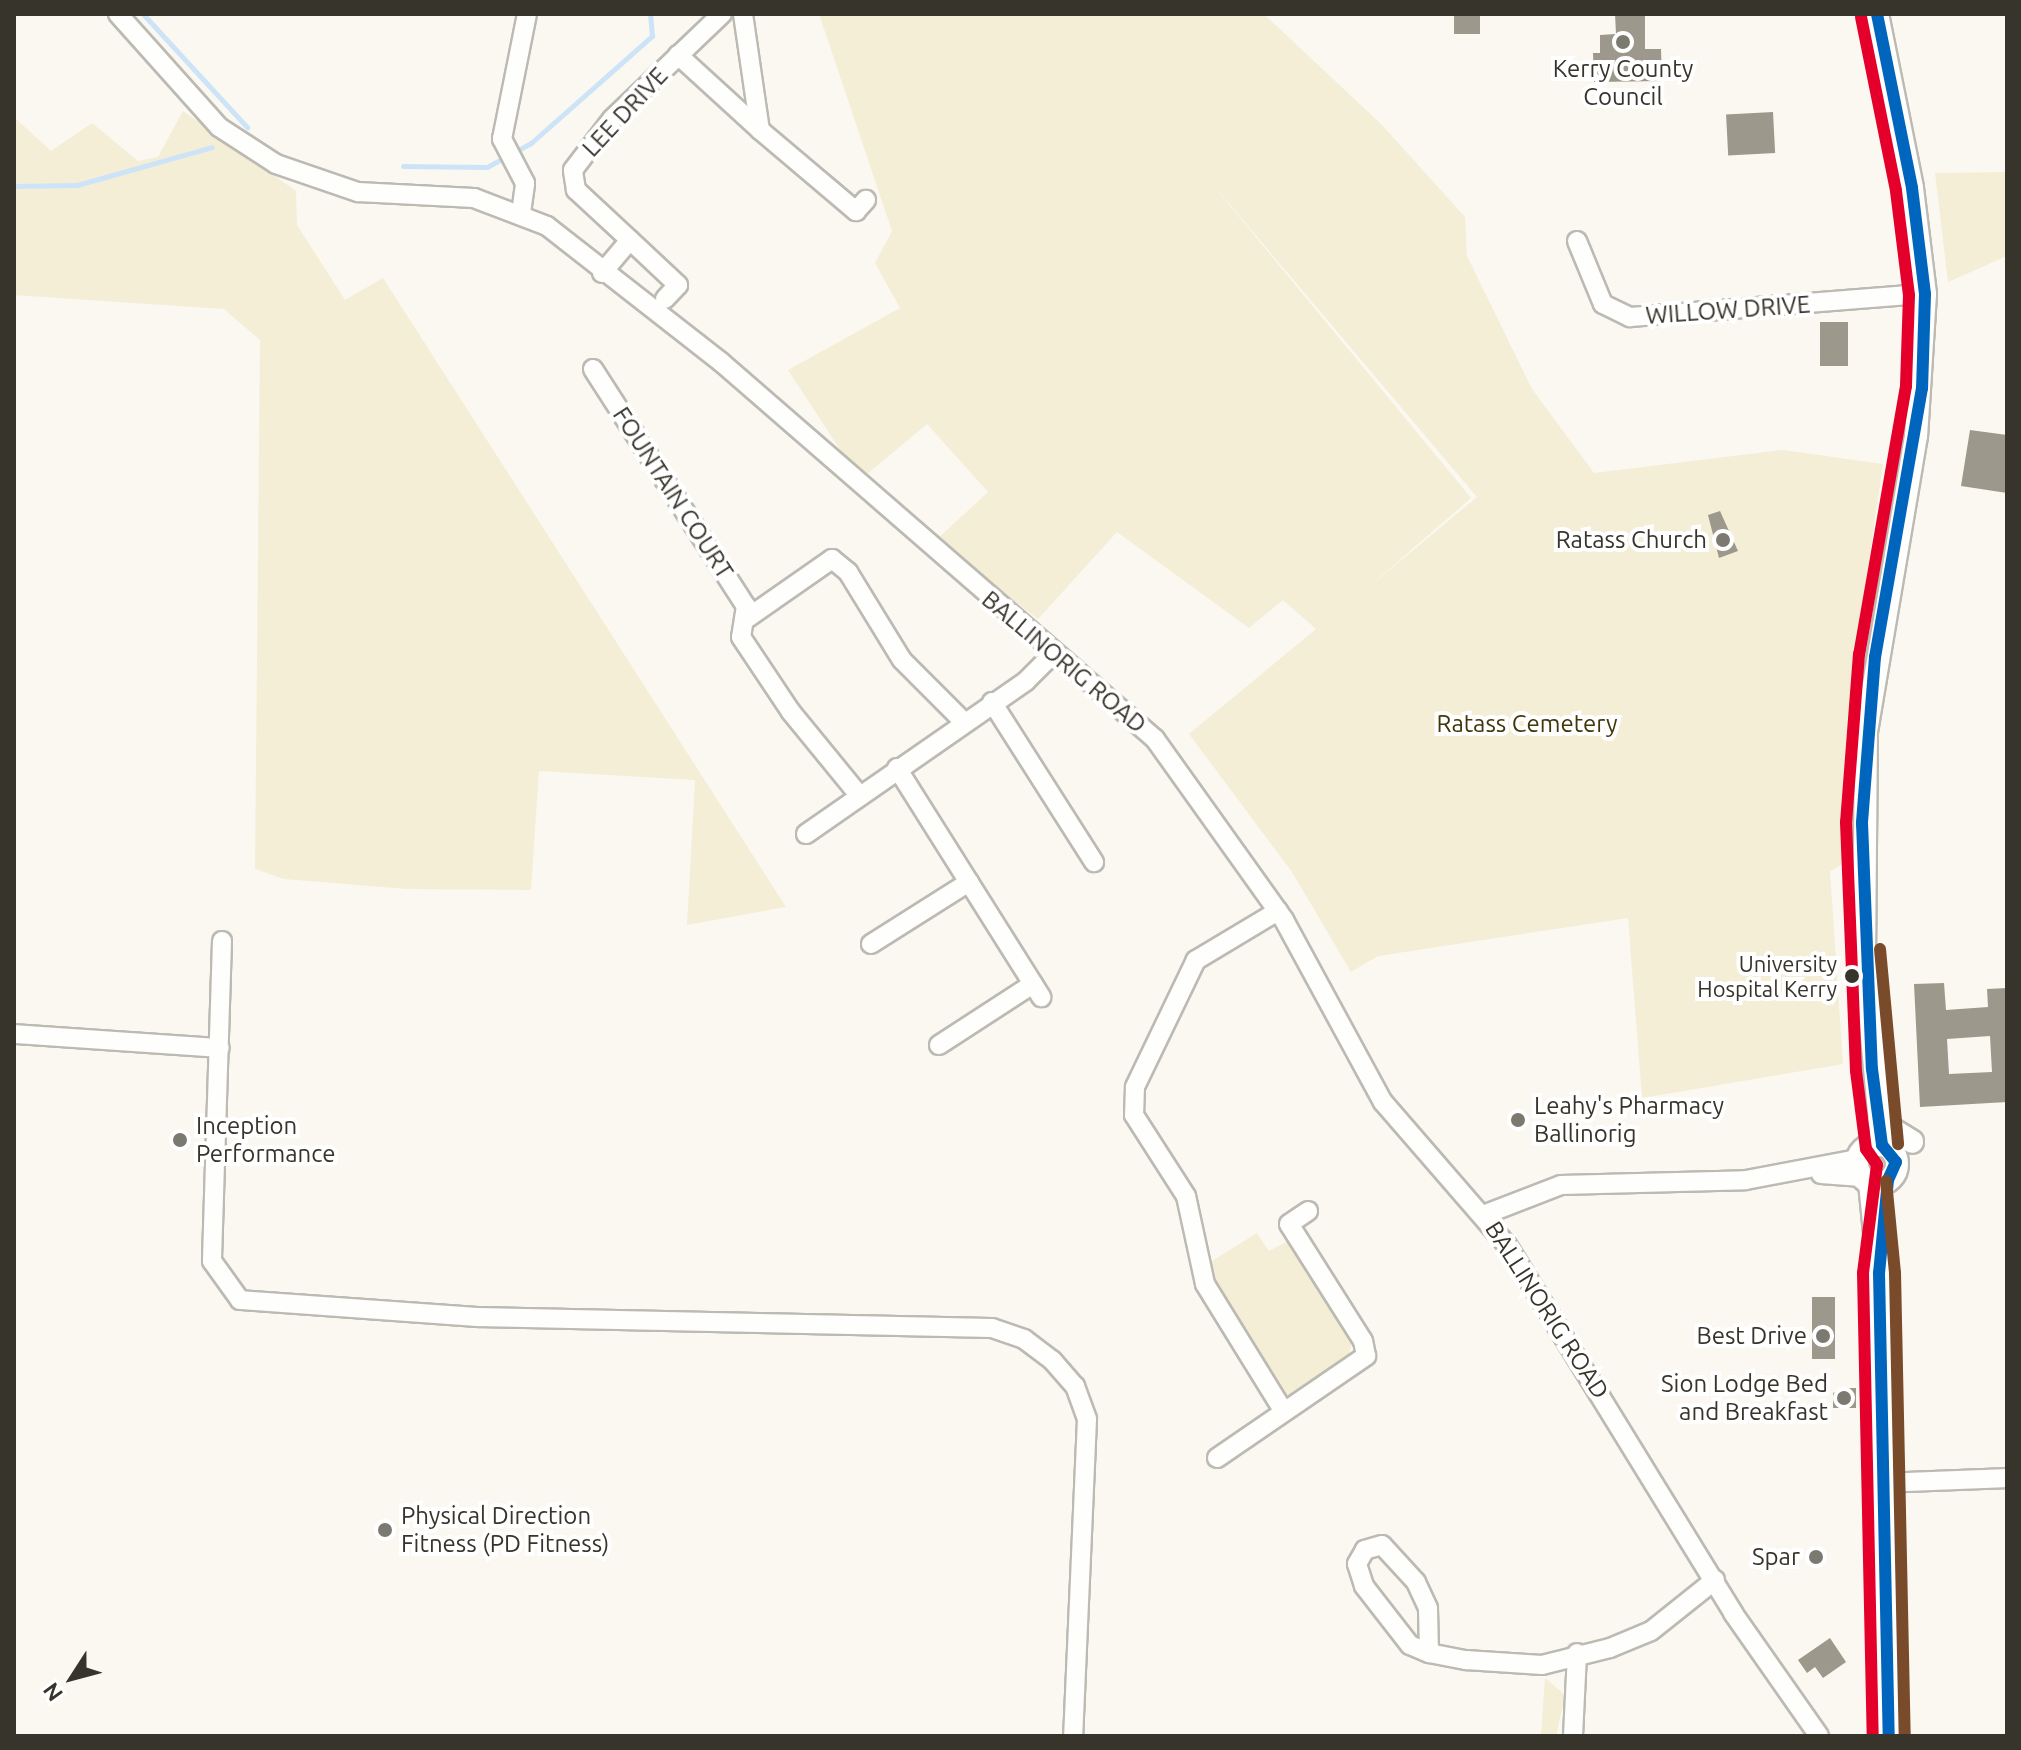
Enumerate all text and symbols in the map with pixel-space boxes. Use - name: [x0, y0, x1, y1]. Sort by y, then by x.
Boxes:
- marker: Kerry County Council: [1614, 33, 1632, 51]
- place label: Kerry County Council: [1553, 55, 1693, 111]
- street label: LEE DRIVE: [576, 61, 674, 163]
- street label: WILLOW DRIVE: [1645, 290, 1811, 330]
- street label: FOUNTAIN COURT: [607, 402, 739, 584]
- place label: Ratass Church: [1556, 526, 1707, 554]
- marker: Ratass Church: [1714, 531, 1732, 549]
- street label: BALLINORIG ROAD: [976, 585, 1152, 739]
- park label: Ratass Cemetery: [1436, 710, 1618, 738]
- place label: University Hospital Kerry: [1697, 950, 1837, 1002]
- marker: University Hospital Kerry: [1844, 968, 1860, 984]
- place label: Leahy's Pharmacy Ballinorig: [1534, 1092, 1724, 1148]
- marker: Leahy's Pharmacy Ballinorig: [1509, 1111, 1527, 1129]
- place label: Inception Performance: [196, 1112, 336, 1168]
- marker: Inception Performance: [171, 1131, 189, 1149]
- street label: BALLINORIG ROAD: [1479, 1216, 1615, 1404]
- place label: Best Drive: [1696, 1322, 1807, 1350]
- marker: Best Drive: [1814, 1327, 1832, 1345]
- place label: Sion Lodge Bed and Breakfast: [1661, 1370, 1828, 1426]
- marker: Sion Lodge Bed and Breakfast: [1835, 1389, 1853, 1407]
- place label: Physical Direction Fitness (PD Fitness): [401, 1502, 609, 1558]
- marker: Physical Direction Fitness (PD Fitness): [376, 1521, 394, 1539]
- place label: Spar: [1752, 1543, 1800, 1571]
- marker: Spar: [1807, 1548, 1825, 1566]
- north arrow: [32, 1638, 112, 1718]
- text: N: [37, 1678, 67, 1706]

